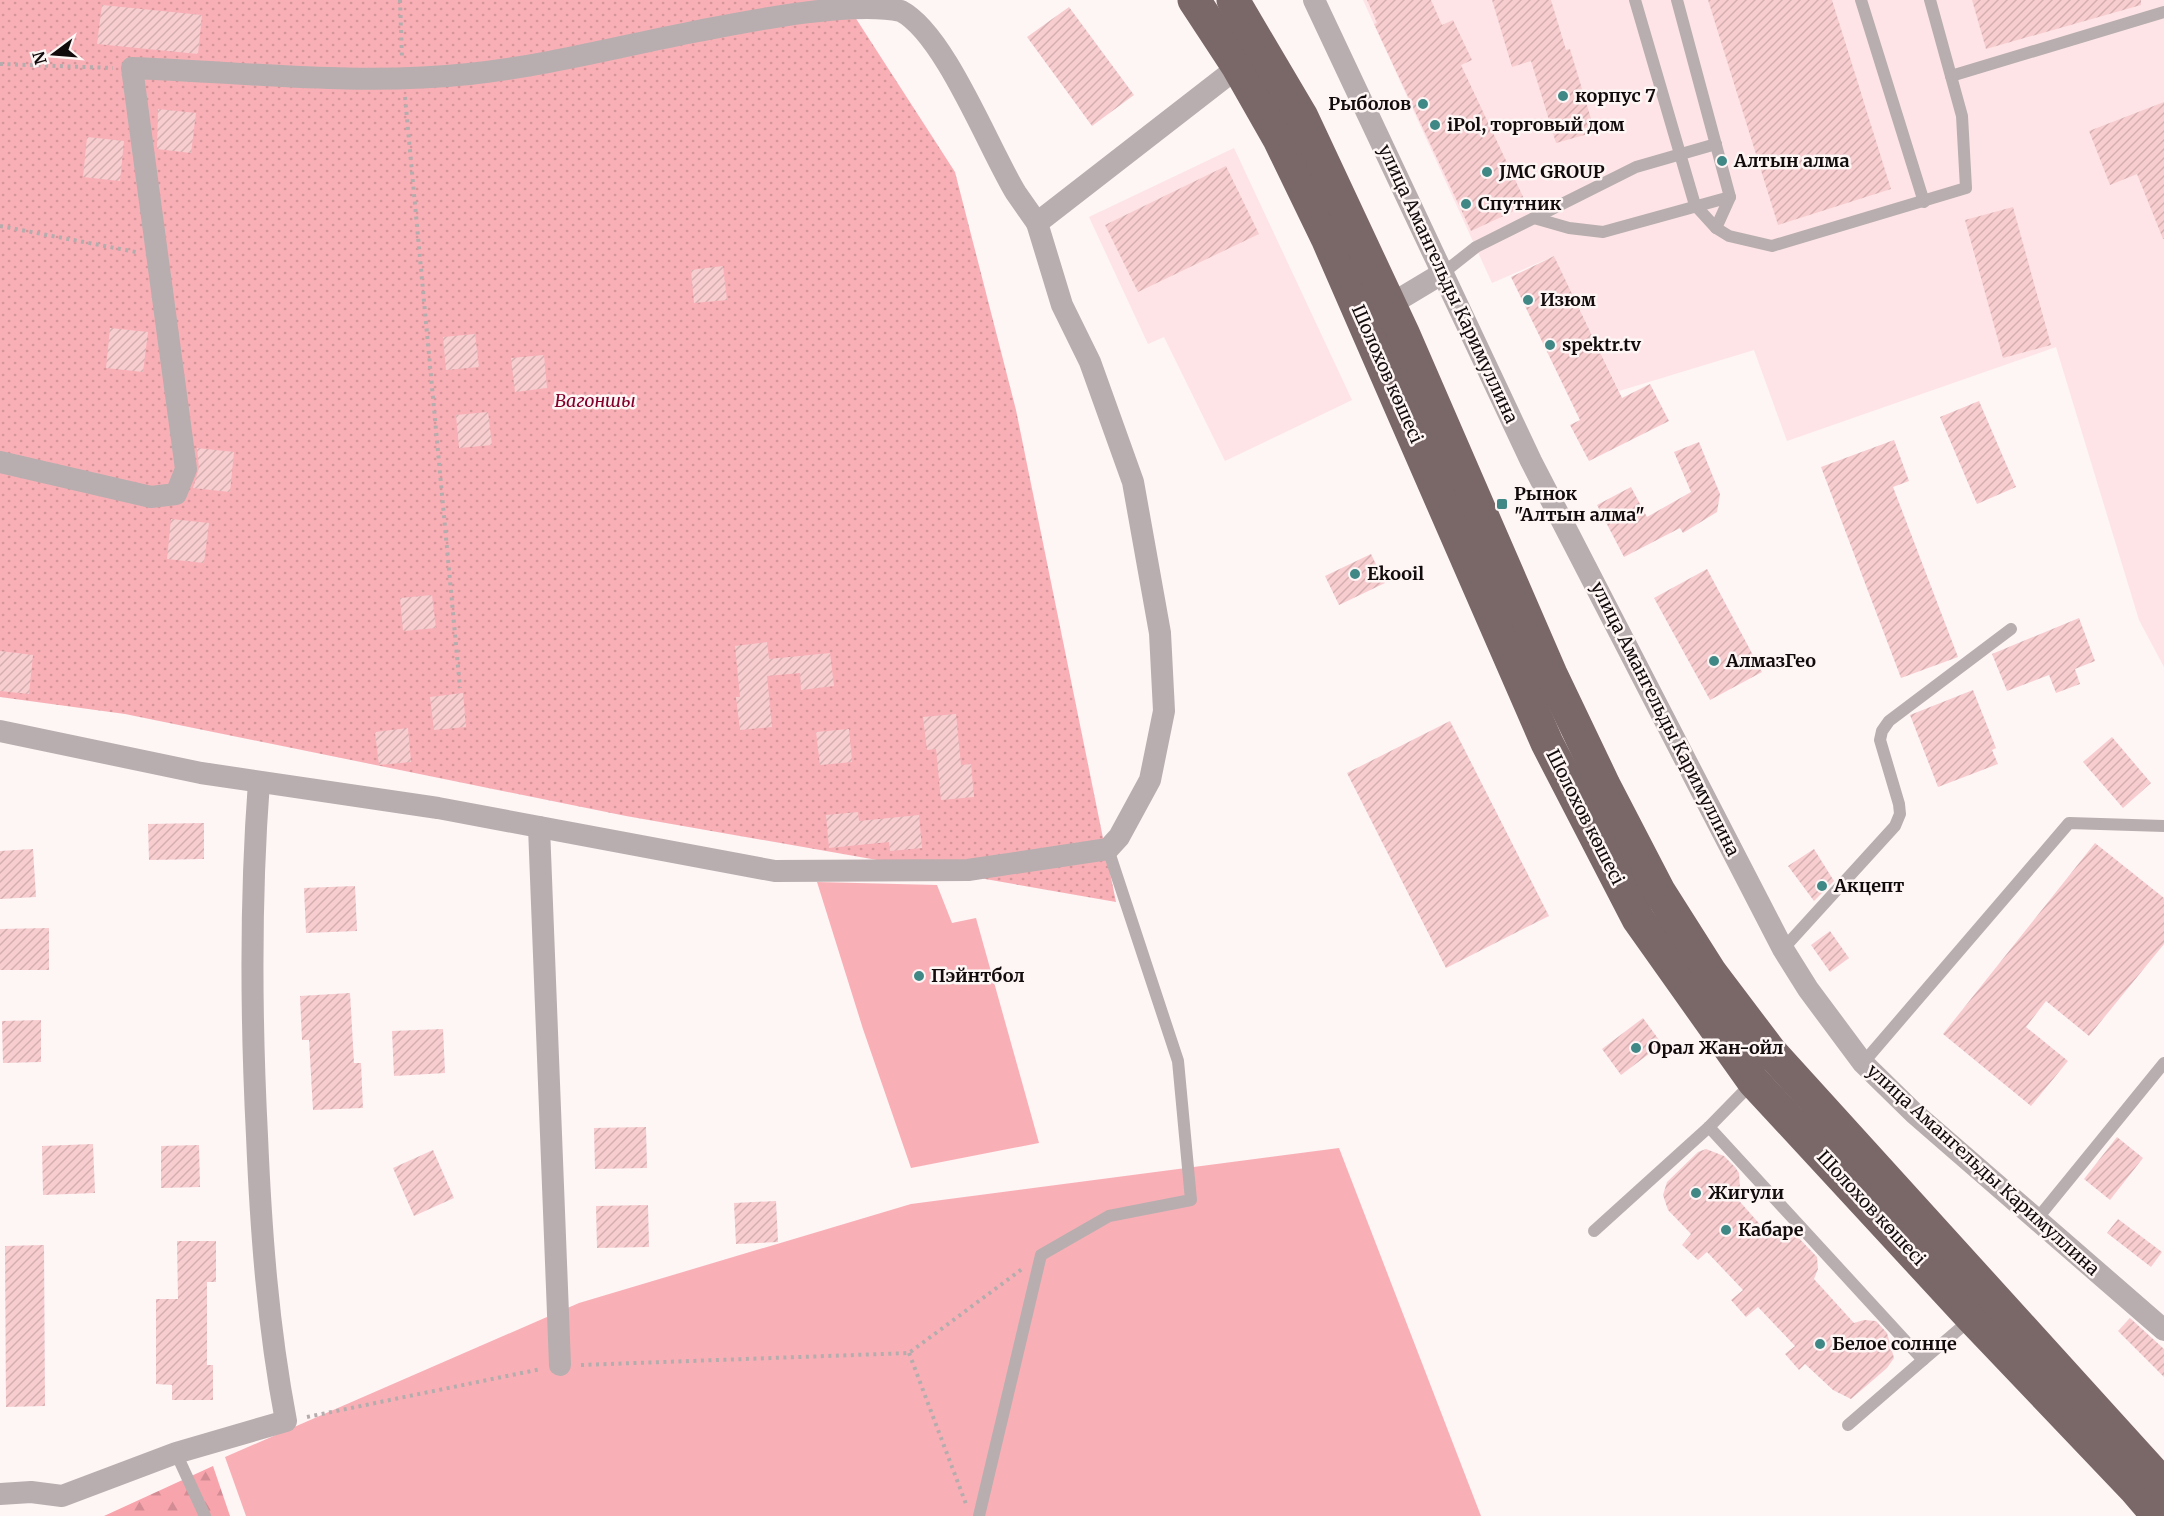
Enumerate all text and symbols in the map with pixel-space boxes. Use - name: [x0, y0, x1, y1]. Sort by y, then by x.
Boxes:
- north arrow: [24, 24, 84, 84]
- text: N: [28, 49, 51, 67]
- place label: корпус 7: [1575, 84, 1656, 107]
- marker: корпус 7: [1556, 89, 1570, 103]
- place label: Рыболов: [1328, 92, 1411, 115]
- marker: Рыболов: [1416, 97, 1430, 111]
- place label: iPol, торговый дом: [1447, 113, 1625, 136]
- marker: iPol, торговый дом: [1428, 118, 1442, 132]
- street label: улица Амангельды Каримуллина: [1374, 141, 1524, 427]
- place label: Алтын алма: [1733, 149, 1850, 172]
- marker: Алтын алма: [1715, 154, 1729, 168]
- place label: JMC GROUP: [1498, 160, 1605, 183]
- marker: JMC GROUP: [1480, 165, 1494, 179]
- place label: Спутник: [1478, 192, 1562, 215]
- marker: Спутник: [1459, 197, 1473, 211]
- place label: Изюм: [1540, 288, 1596, 311]
- marker: Изюм: [1521, 293, 1535, 307]
- street label: Шолохов көшесі: [1347, 301, 1428, 447]
- place label: spektr.tv: [1562, 333, 1642, 356]
- marker: spektr.tv: [1543, 338, 1557, 352]
- park label: Вагоншы: [554, 389, 636, 412]
- place label: Рынок "Алтын алма": [1514, 482, 1645, 526]
- marker: Рынок "Алтын алма": [1495, 497, 1509, 511]
- place label: Ekooil: [1367, 562, 1424, 585]
- marker: Ekooil: [1348, 567, 1362, 581]
- street label: улица Амангельды Каримуллина: [1586, 578, 1745, 860]
- place label: АлмазГео: [1725, 649, 1816, 672]
- marker: АлмазГео: [1707, 654, 1721, 668]
- street label: Шолохов көшесі: [1541, 745, 1630, 889]
- place label: Акцепт: [1833, 874, 1904, 897]
- marker: Акцепт: [1815, 879, 1829, 893]
- place label: Пэйнтбол: [931, 964, 1025, 987]
- marker: Пэйнтбол: [912, 969, 926, 983]
- place label: Орал Жан-ойл: [1648, 1036, 1783, 1059]
- marker: Орал Жан-ойл: [1629, 1041, 1643, 1055]
- street label: улица Амангельды Каримуллина: [1862, 1059, 2105, 1280]
- street label: Шолохов көшесі: [1812, 1145, 1931, 1270]
- place label: Жигули: [1708, 1181, 1784, 1204]
- marker: Жигули: [1689, 1186, 1703, 1200]
- place label: Кабаре: [1738, 1218, 1804, 1241]
- marker: Кабаре: [1719, 1223, 1733, 1237]
- place label: Белое солнце: [1832, 1332, 1957, 1355]
- marker: Белое солнце: [1813, 1337, 1827, 1351]

